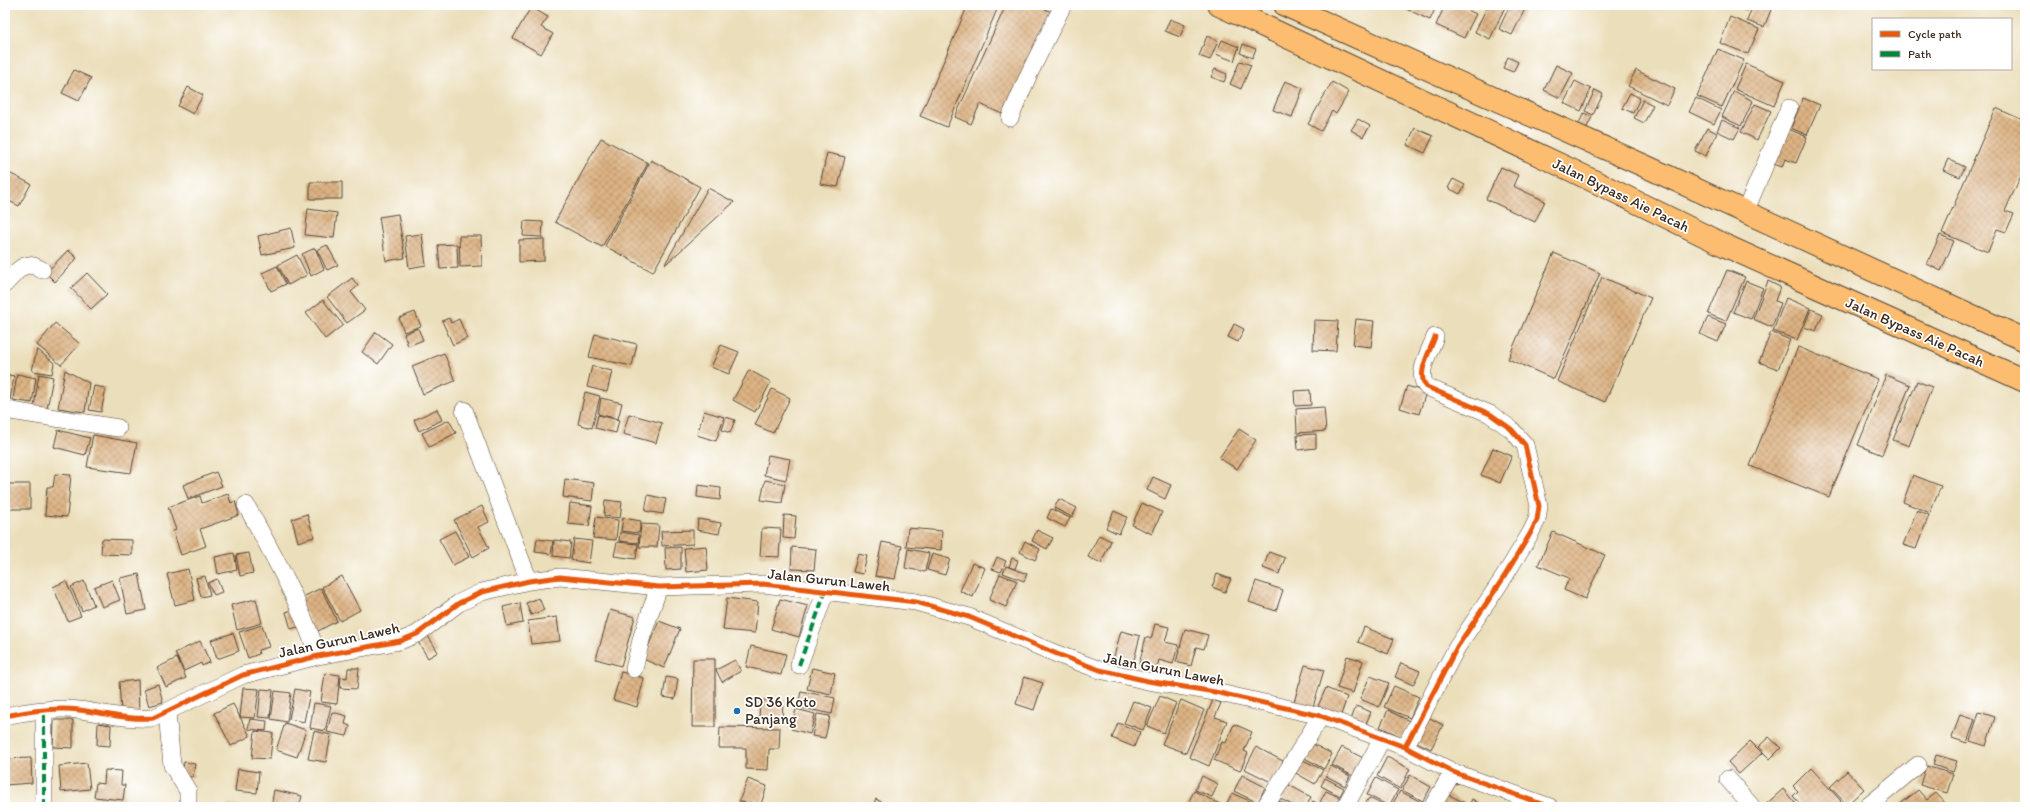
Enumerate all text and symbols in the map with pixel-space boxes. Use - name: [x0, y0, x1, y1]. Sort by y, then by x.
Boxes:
- legend: [1872, 18, 2012, 70]
- text: Cycle path: [1908, 27, 1962, 41]
- text: Path: [1908, 47, 1931, 61]
- street label: Jalan Bypass Aie Pacah: [1550, 154, 1693, 236]
- street label: Jalan Bypass Aie Pacah: [1843, 293, 1987, 371]
- street label: Jalan Gurun Laweh: [767, 565, 891, 595]
- street label: Jalan Gurun Laweh: [277, 618, 401, 662]
- street label: Jalan Gurun Laweh: [1102, 648, 1226, 690]
- place label: SD 36 Koto Panjang: [745, 693, 816, 728]
- marker: SD 36 Koto Panjang: [732, 706, 742, 716]

